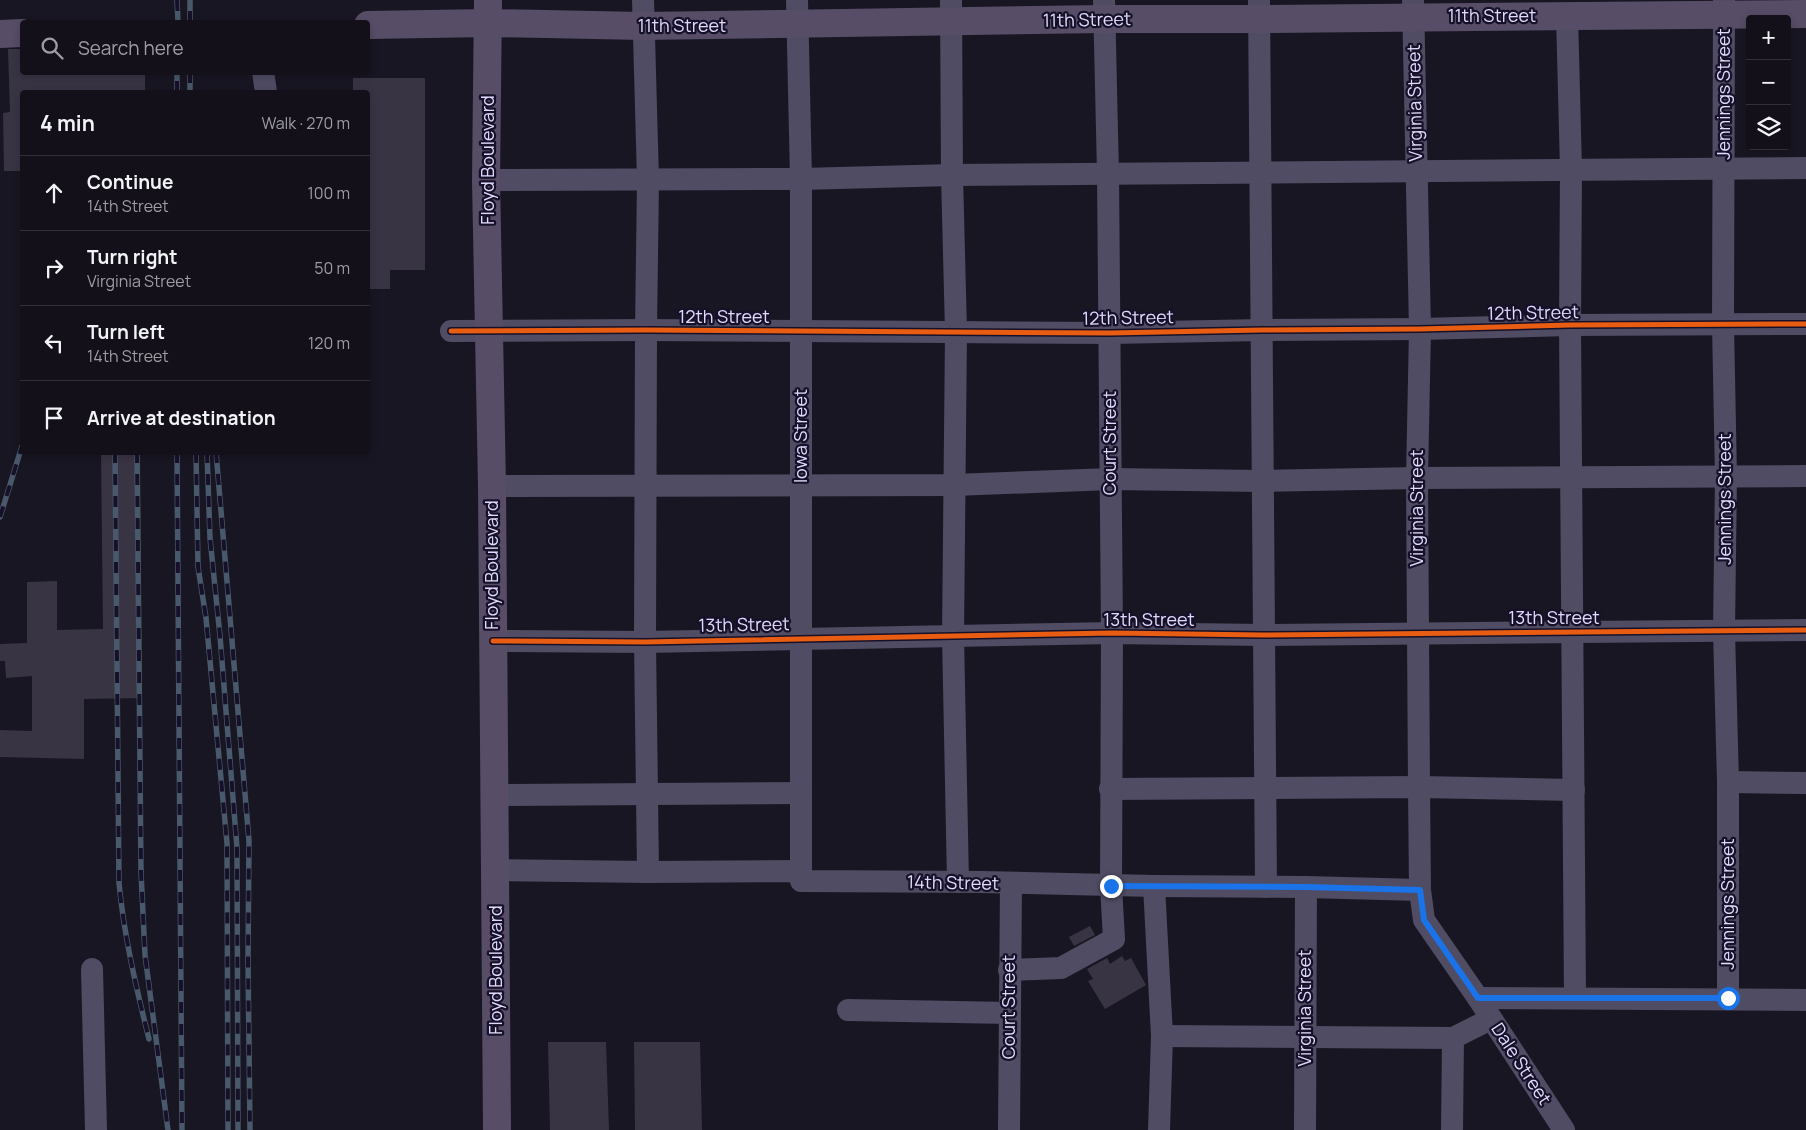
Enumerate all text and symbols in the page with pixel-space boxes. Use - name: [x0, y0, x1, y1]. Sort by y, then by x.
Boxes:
- street label: 11th Street: [1448, 3, 1536, 27]
- street label: 11th Street: [1043, 6, 1131, 32]
- street label: 11th Street: [638, 13, 726, 37]
- map controls: [1746, 15, 1791, 150]
- button: +: [1746, 15, 1791, 60]
- search box: [20, 20, 370, 75]
- street label: Jennings Street: [1711, 28, 1735, 160]
- icon: search: [38, 34, 66, 62]
- text: Search here: [78, 35, 184, 61]
- street label: Virginia Street: [1401, 44, 1427, 162]
- button: −: [1746, 60, 1791, 105]
- street label: Floyd Boulevard: [475, 95, 499, 225]
- button: layers: [1746, 105, 1791, 150]
- text: 4 min: [40, 109, 95, 137]
- text: Walk · 270 m: [261, 112, 350, 134]
- text: Continue: [87, 169, 173, 195]
- icon: ahead: [40, 179, 68, 207]
- text: 100 m: [307, 182, 350, 204]
- text: 14th Street: [87, 195, 169, 217]
- text: Turn right: [87, 244, 177, 270]
- icon: right: [40, 254, 68, 282]
- text: 50 m: [314, 257, 350, 279]
- text: Virginia Street: [87, 270, 191, 292]
- street label: 12th Street: [1487, 299, 1579, 325]
- street label: 12th Street: [678, 304, 770, 328]
- street label: 12th Street: [1082, 304, 1174, 330]
- text: Turn left: [87, 319, 165, 345]
- icon: left: [40, 329, 68, 357]
- text: 120 m: [308, 332, 350, 354]
- text: 14th Street: [87, 345, 169, 367]
- street label: Iowa Street: [788, 389, 812, 483]
- street label: Court Street: [1097, 391, 1121, 495]
- icon: arrive: [40, 404, 68, 432]
- text: Arrive at destination: [87, 405, 276, 431]
- street label: Jennings Street: [1712, 433, 1736, 565]
- street label: Virginia Street: [1404, 449, 1428, 567]
- street label: Floyd Boulevard: [479, 500, 503, 630]
- street label: 13th Street: [1508, 605, 1600, 629]
- street label: 13th Street: [1103, 607, 1195, 631]
- street label: 13th Street: [698, 611, 790, 637]
- street label: Jennings Street: [1715, 838, 1739, 970]
- street label: 14th Street: [907, 869, 999, 895]
- route end: [1100, 875, 1123, 898]
- street label: Floyd Boulevard: [483, 905, 507, 1035]
- street label: Virginia Street: [1292, 949, 1316, 1067]
- street label: Court Street: [996, 955, 1020, 1059]
- route start: [1717, 987, 1740, 1010]
- street label: Dale Street: [1486, 1018, 1557, 1109]

